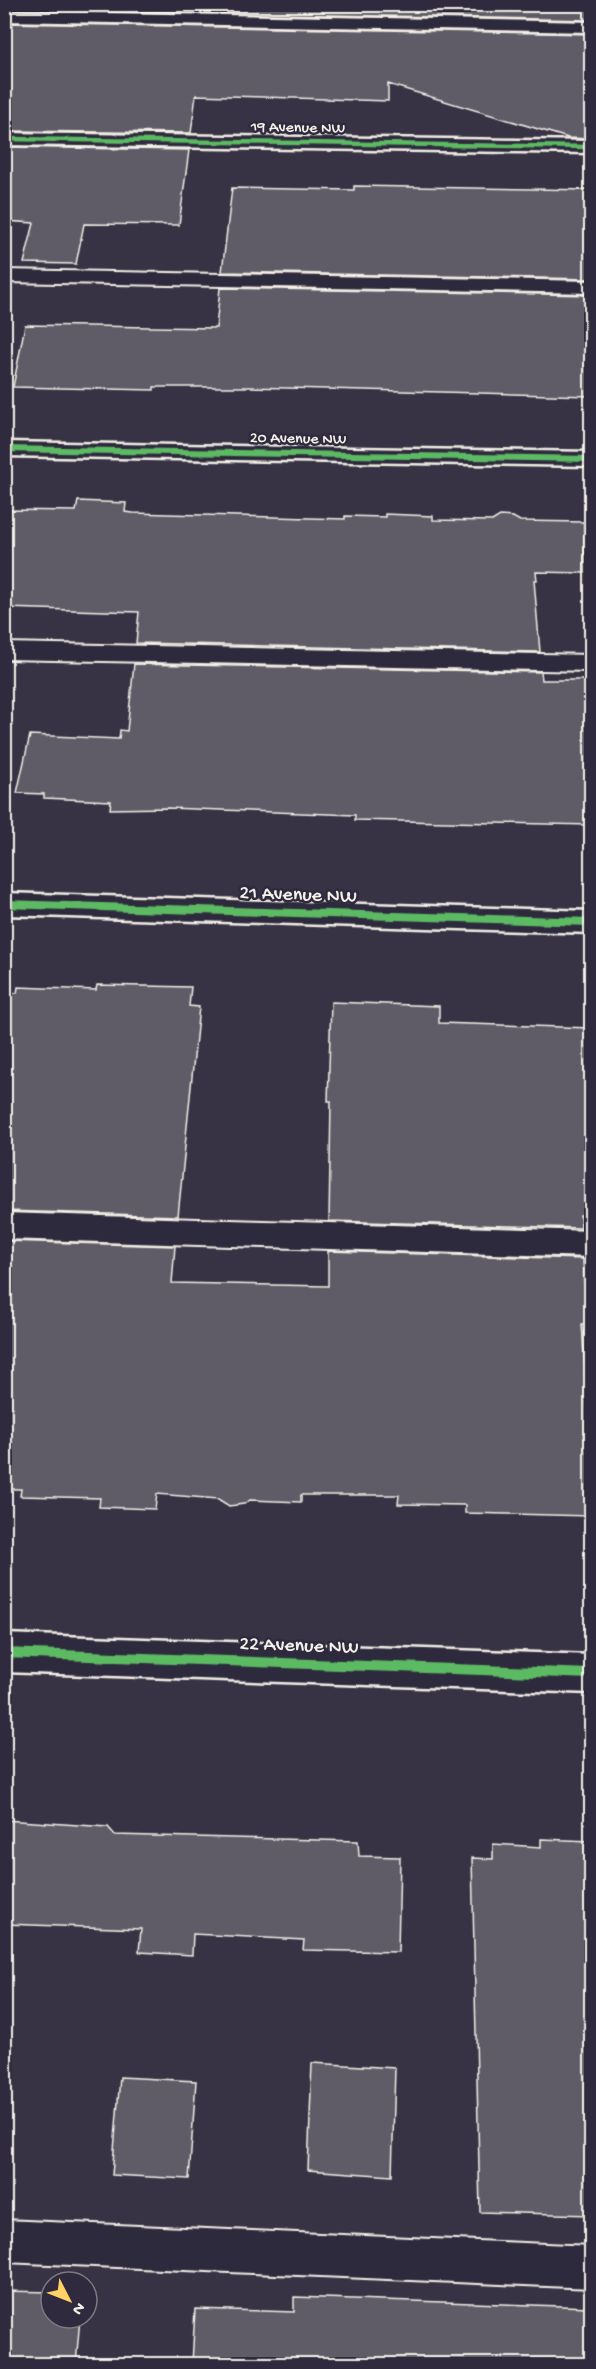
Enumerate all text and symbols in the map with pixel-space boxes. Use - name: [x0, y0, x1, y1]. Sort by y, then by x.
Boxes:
- street label: 19 Avenue NW: [250, 119, 346, 139]
- street label: 20 Avenue NW: [250, 430, 347, 450]
- street label: 21 Avenue NW: [239, 882, 357, 910]
- street label: 22 Avenue NW: [239, 1633, 359, 1661]
- north arrow: [39, 2270, 99, 2330]
- text: N: [67, 2297, 88, 2318]

